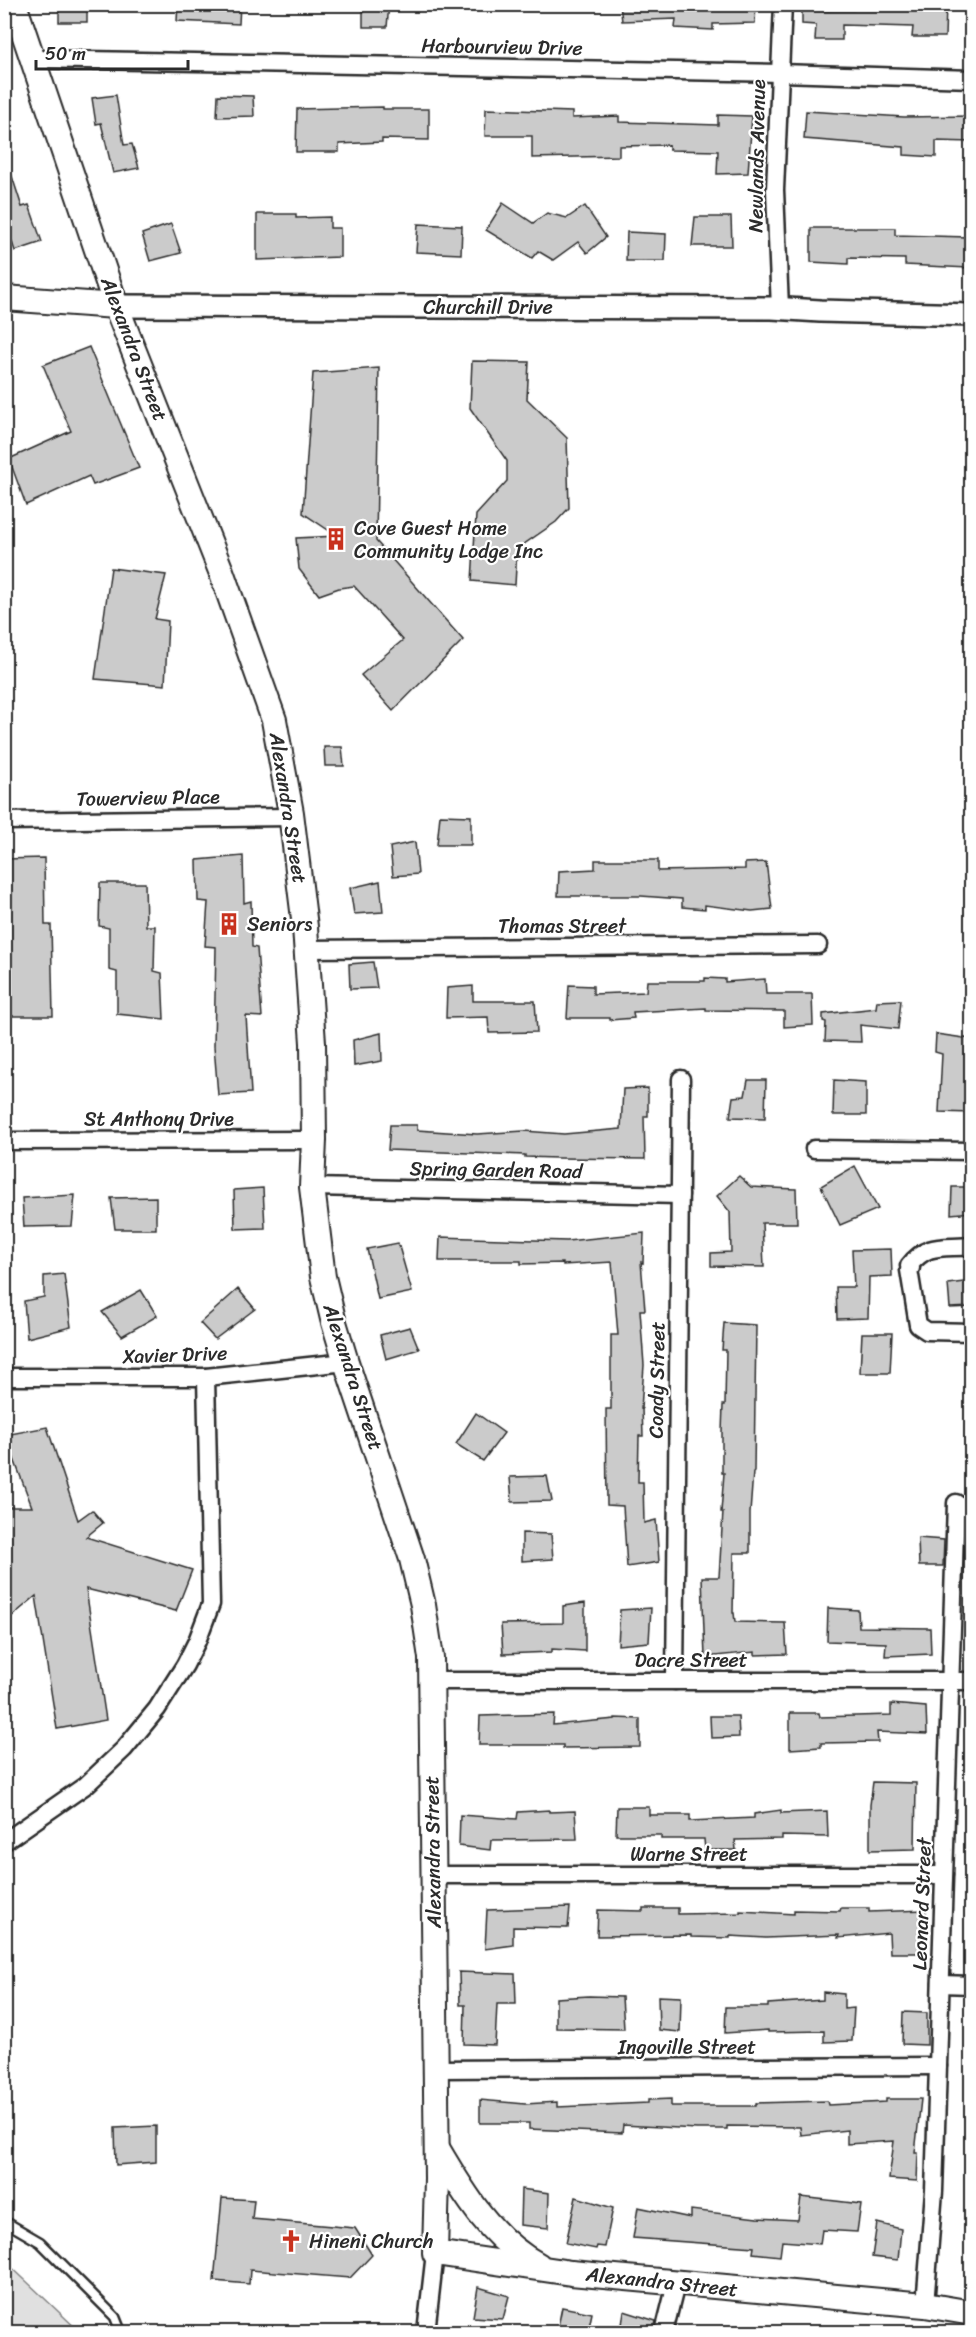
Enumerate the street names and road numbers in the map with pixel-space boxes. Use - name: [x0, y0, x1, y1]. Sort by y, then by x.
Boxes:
- street label: Harbourview Drive: [421, 28, 583, 66]
- street label: Newlands Avenue: [738, 79, 776, 233]
- street label: Alexandra Street: [90, 271, 178, 427]
- street label: Churchill Drive: [423, 290, 553, 325]
- street label: Alexandra Street: [259, 729, 317, 886]
- street label: Towerview Place: [76, 779, 220, 817]
- street label: Thomas Street: [498, 909, 627, 944]
- street label: St Anthony Drive: [84, 1102, 234, 1137]
- street label: Spring Garden Road: [409, 1151, 584, 1189]
- street label: Alexandra Street: [313, 1298, 393, 1455]
- street label: Coady Street: [638, 1321, 676, 1439]
- street label: Xavier Drive: [121, 1336, 228, 1374]
- street label: Dacre Street: [634, 1643, 748, 1678]
- street label: Alexandra Street: [414, 1775, 452, 1929]
- street label: Leonard Street: [902, 1836, 942, 1971]
- street label: Warne Street: [630, 1837, 748, 1872]
- street label: Ingoville Street: [617, 2030, 756, 2065]
- street label: Alexandra Street: [583, 2257, 740, 2307]

